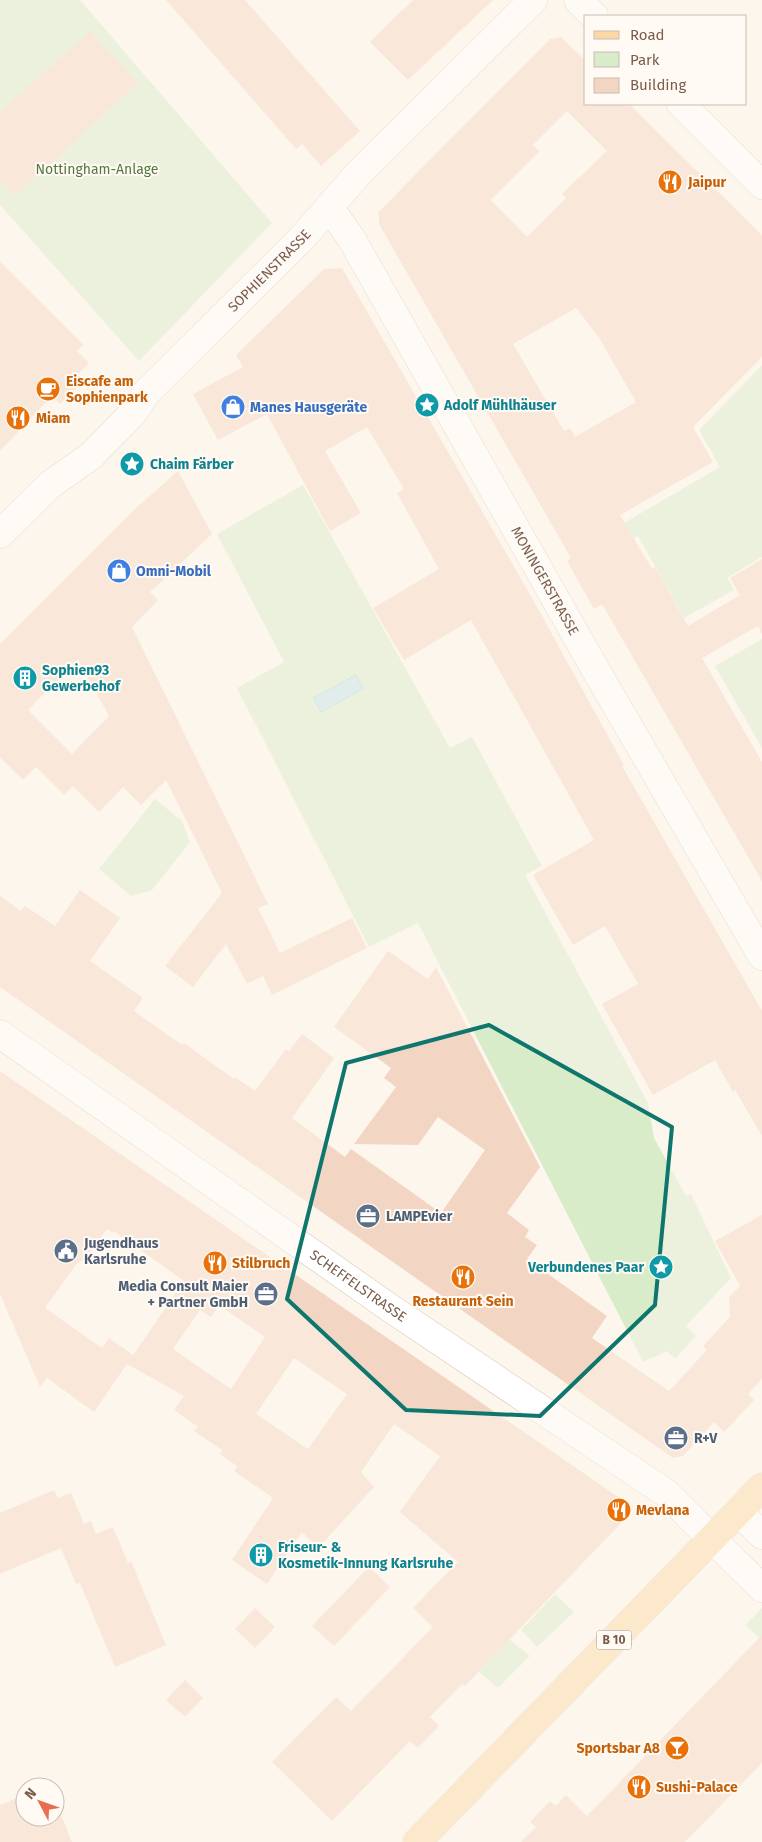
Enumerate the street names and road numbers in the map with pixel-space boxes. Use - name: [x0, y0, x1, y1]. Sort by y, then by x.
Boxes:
- street label: SOPHIENSTRASSE: [225, 226, 315, 316]
- street label: MONINGERSTRASSE: [507, 524, 582, 638]
- street label: SCHEFFELSTRASSE: [306, 1246, 410, 1326]
- road number: B 10: [596, 1630, 632, 1650]

